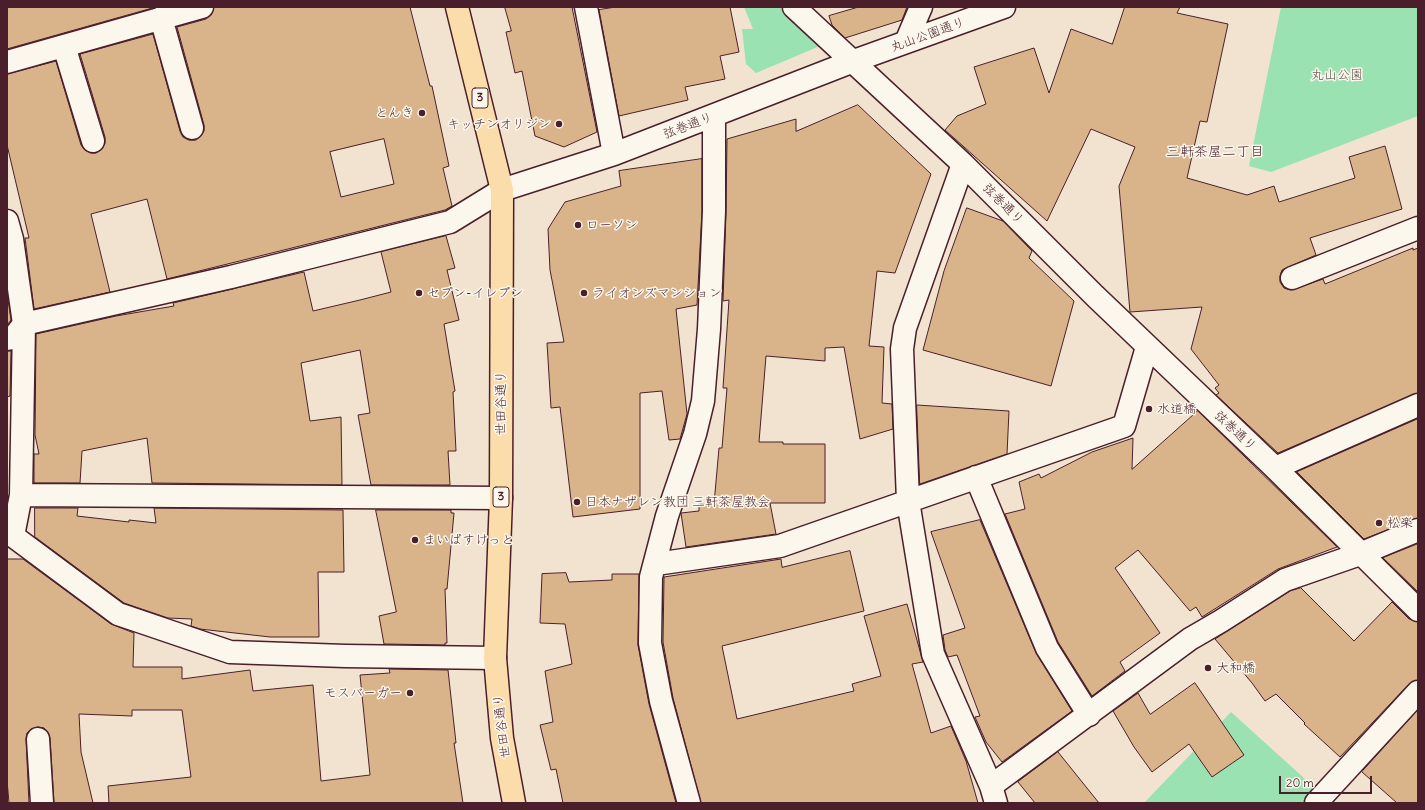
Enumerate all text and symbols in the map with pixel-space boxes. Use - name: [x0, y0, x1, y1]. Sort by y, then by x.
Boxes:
- street label: 丸山公園通り: [889, 14, 967, 56]
- park label: 丸山公園: [1311, 67, 1363, 83]
- road number: 3: [472, 88, 488, 108]
- place label: とんき: [375, 105, 414, 121]
- marker: とんき: [417, 108, 427, 118]
- street label: 弦巻通り: [661, 109, 715, 143]
- place label: キッチンオリジン: [447, 116, 551, 132]
- marker: キッチンオリジン: [554, 119, 564, 129]
- district label: 三軒茶屋二丁目: [1166, 144, 1264, 160]
- street label: 弦巻通り: [979, 180, 1027, 228]
- place label: ローソン: [586, 217, 638, 233]
- marker: ローソン: [573, 220, 583, 230]
- place label: セブン-イレブン: [427, 285, 524, 301]
- place label: ライオンズマンション: [592, 285, 722, 301]
- marker: セブン-イレブン: [414, 288, 424, 298]
- marker: ライオンズマンション: [579, 288, 589, 298]
- street label: 世田谷通り: [493, 371, 509, 435]
- place label: 水道橋: [1157, 401, 1196, 417]
- marker: 水道橋: [1144, 404, 1154, 414]
- street label: 弦巻通り: [1211, 408, 1259, 454]
- road number: 3: [493, 487, 509, 507]
- place label: 日本ナザレン教団 三軒茶屋教会: [585, 494, 770, 510]
- marker: 日本ナザレン教団 三軒茶屋教会: [572, 497, 582, 507]
- place label: 松楽: [1387, 515, 1413, 531]
- marker: 松楽: [1374, 518, 1384, 528]
- place label: まいばすけっと: [423, 532, 514, 548]
- marker: まいばすけっと: [410, 535, 420, 545]
- place label: 大和橋: [1216, 660, 1255, 676]
- marker: 大和橋: [1203, 663, 1213, 673]
- place label: モスバーガー: [324, 685, 402, 701]
- marker: モスバーガー: [405, 688, 415, 698]
- street label: 世田谷通り: [490, 693, 514, 759]
- scale bar: [1281, 768, 1374, 794]
- text: 20 m: [1286, 775, 1314, 790]

